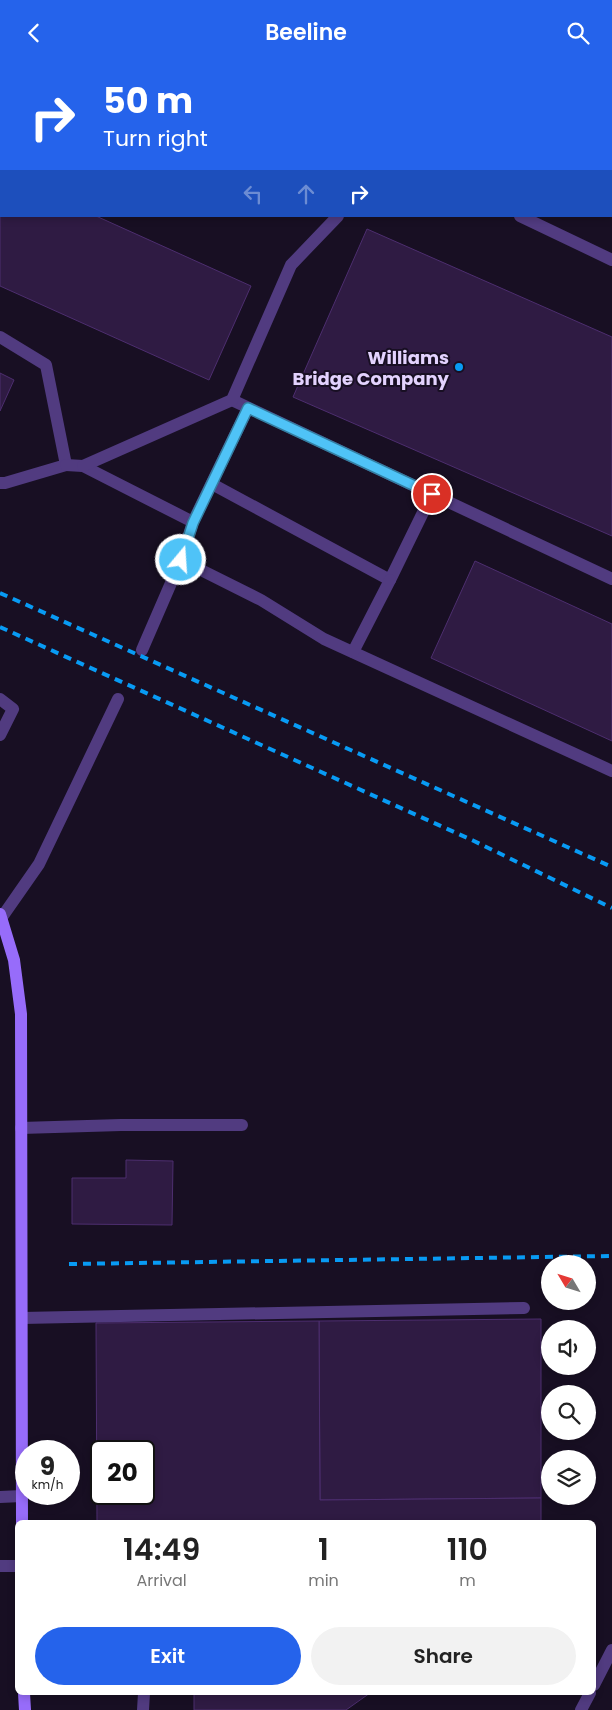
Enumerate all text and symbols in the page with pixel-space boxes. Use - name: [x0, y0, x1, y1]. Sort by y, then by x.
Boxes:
- text: Beeline: [265, 17, 347, 48]
- icon: back: [20, 19, 48, 47]
- icon: search: [564, 19, 592, 47]
- text: 50 m: [103, 76, 193, 125]
- icon: right: [20, 85, 85, 150]
- text: Turn right: [103, 123, 208, 154]
- icon: left: [239, 180, 267, 208]
- icon: ahead: [292, 180, 320, 208]
- icon: right: [345, 180, 373, 208]
- place label: Williams Bridge Company: [293, 345, 450, 391]
- marker: Williams Bridge Company: [453, 361, 465, 373]
- pin: [411, 473, 453, 515]
- icon: arrive: [418, 480, 446, 508]
- position arrow: [154, 533, 206, 585]
- north arrow: [541, 1255, 596, 1310]
- map controls: [541, 1255, 596, 1505]
- button: sound: [541, 1320, 596, 1375]
- button: search: [541, 1385, 596, 1440]
- speed limit sign: 20: [90, 1440, 155, 1505]
- text: 9: [40, 1449, 55, 1484]
- button: layers: [541, 1450, 596, 1505]
- text: km/h: [32, 1476, 63, 1493]
- text: 14:49: [123, 1528, 200, 1571]
- text: 1: [318, 1528, 329, 1571]
- text: 110: [447, 1528, 488, 1571]
- text: Arrival: [136, 1569, 187, 1592]
- text: min: [308, 1569, 339, 1592]
- text: m: [459, 1569, 476, 1592]
- button: Exit: [35, 1627, 301, 1685]
- button: Share: [311, 1627, 576, 1685]

